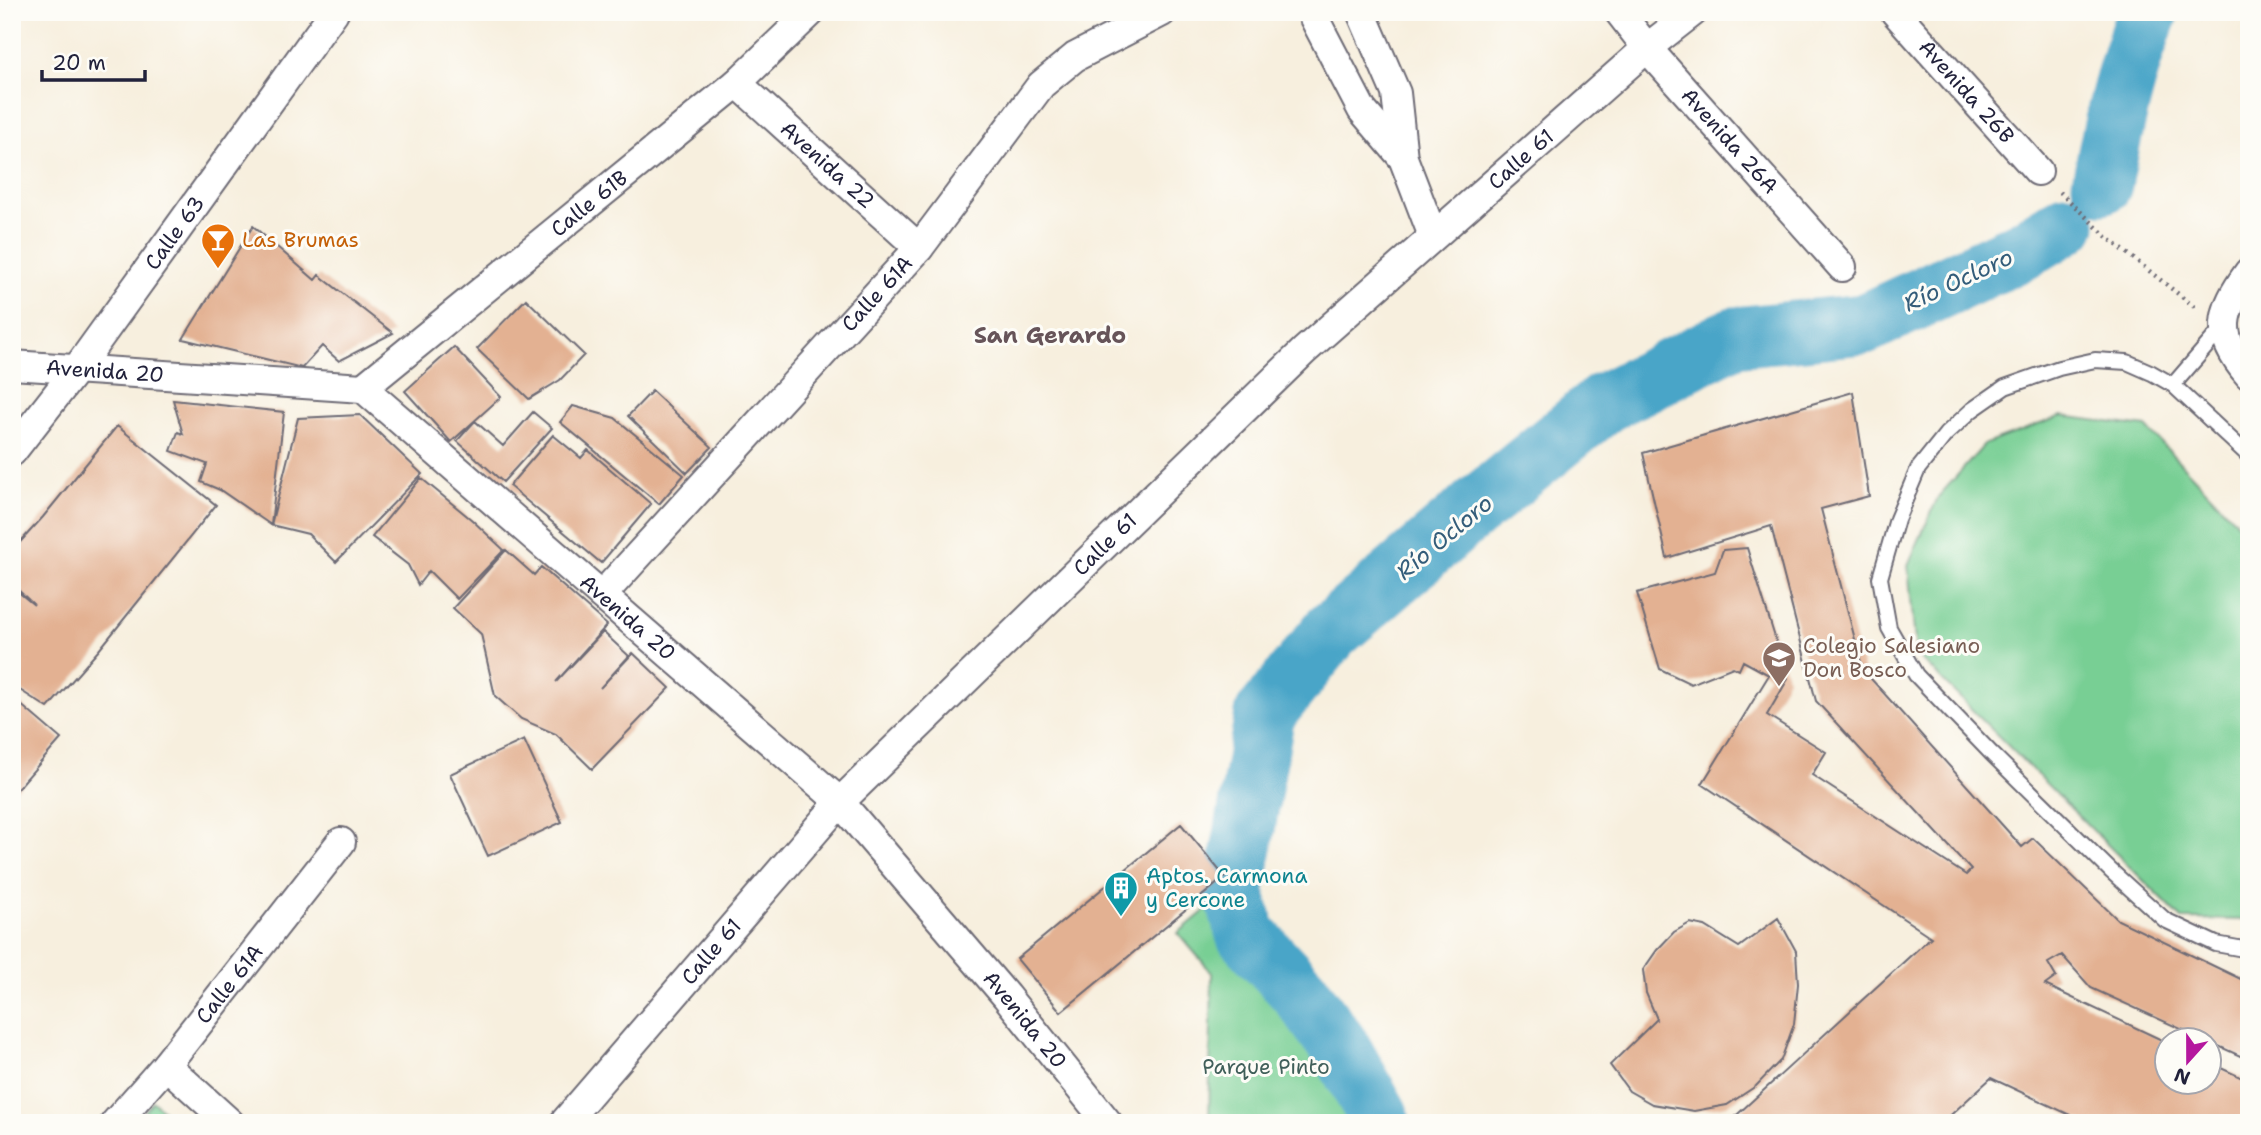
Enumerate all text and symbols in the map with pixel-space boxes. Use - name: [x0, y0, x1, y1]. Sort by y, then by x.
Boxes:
- street label: Avenida 26B: [1913, 34, 2021, 149]
- scale bar: [42, 38, 145, 82]
- text: 20 m: [52, 49, 106, 77]
- street label: Avenida 26A: [1675, 82, 1784, 200]
- street label: Avenida 22: [774, 115, 880, 215]
- street label: Calle 61: [1482, 123, 1560, 196]
- street label: Calle 61B: [545, 164, 633, 243]
- street label: Calle 63: [139, 190, 211, 276]
- bar icon: Las Brumas: [199, 221, 237, 270]
- place label: Las Brumas: [242, 226, 359, 254]
- water label: Río Ocloro: [1899, 242, 2017, 318]
- street label: Calle 61A: [835, 250, 919, 338]
- district label: San Gerardo: [974, 320, 1126, 350]
- street label: Avenida 20: [45, 353, 165, 389]
- water label: Río Ocloro: [1389, 488, 1499, 586]
- street label: Calle 61: [1067, 507, 1143, 582]
- street label: Avenida 20: [574, 568, 681, 667]
- place label: Colegio Salesiano Don Bosco: [1803, 632, 1980, 684]
- school or university icon: Colegio Salesiano Don Bosco: [1760, 639, 1798, 688]
- place label: Aptos. Carmona y Cercone: [1146, 862, 1307, 914]
- building icon: Aptos. Carmona y Cercone: [1102, 869, 1140, 918]
- street label: Calle 61: [675, 913, 748, 991]
- street label: Calle 61A: [190, 939, 269, 1030]
- street label: Avenida 20: [977, 965, 1073, 1074]
- north arrow: [2152, 1026, 2222, 1096]
- park label: Parque Pinto: [1202, 1053, 1330, 1081]
- text: N: [2171, 1062, 2194, 1091]

